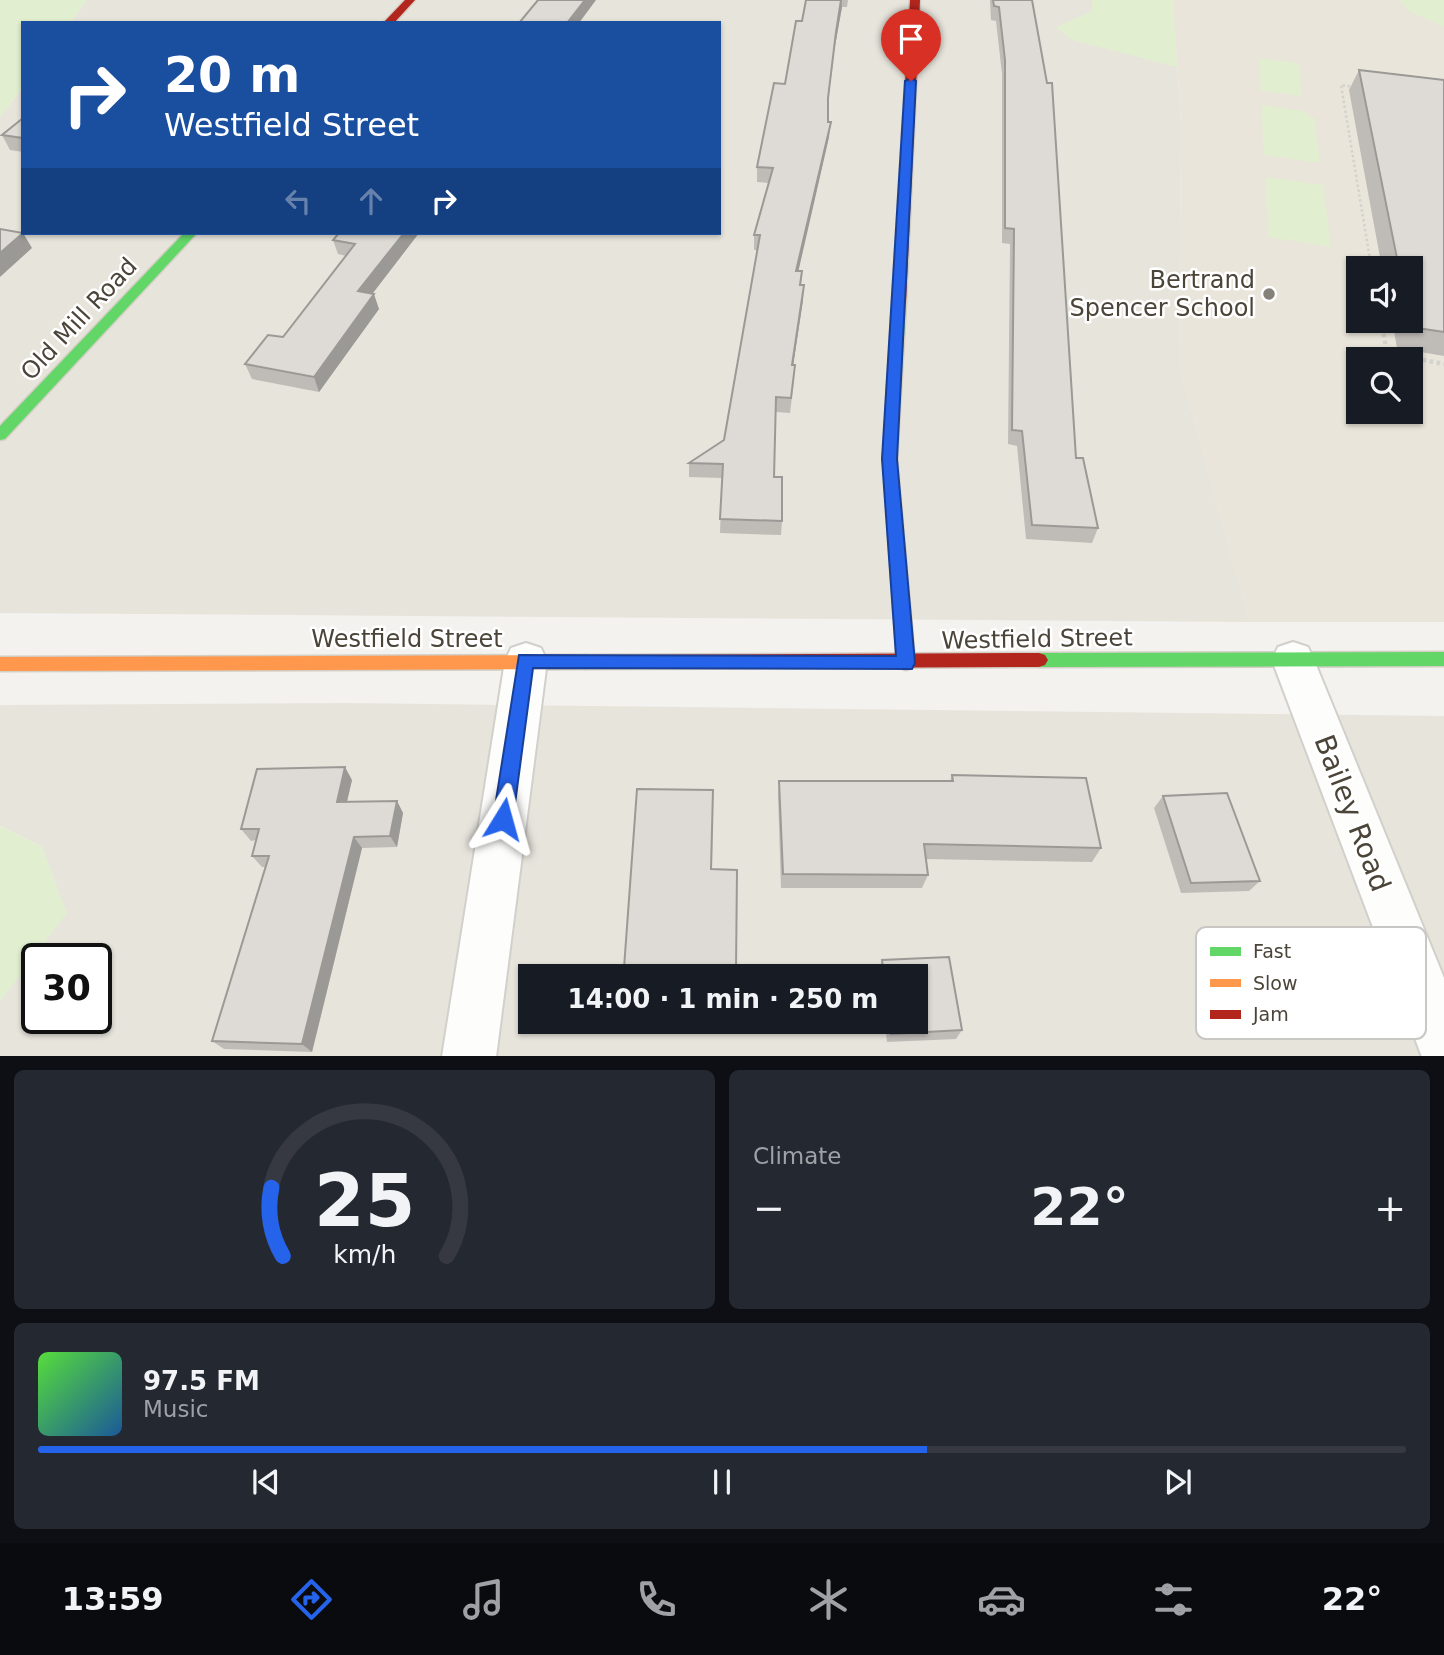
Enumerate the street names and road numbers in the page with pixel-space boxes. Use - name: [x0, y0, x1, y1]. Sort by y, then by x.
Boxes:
- street label: Old Mill Road: [15, 252, 143, 386]
- street label: Westfield Street: [941, 623, 1133, 655]
- street label: Westfield Street: [311, 625, 503, 653]
- street label: Bailey Road: [1308, 730, 1397, 896]

